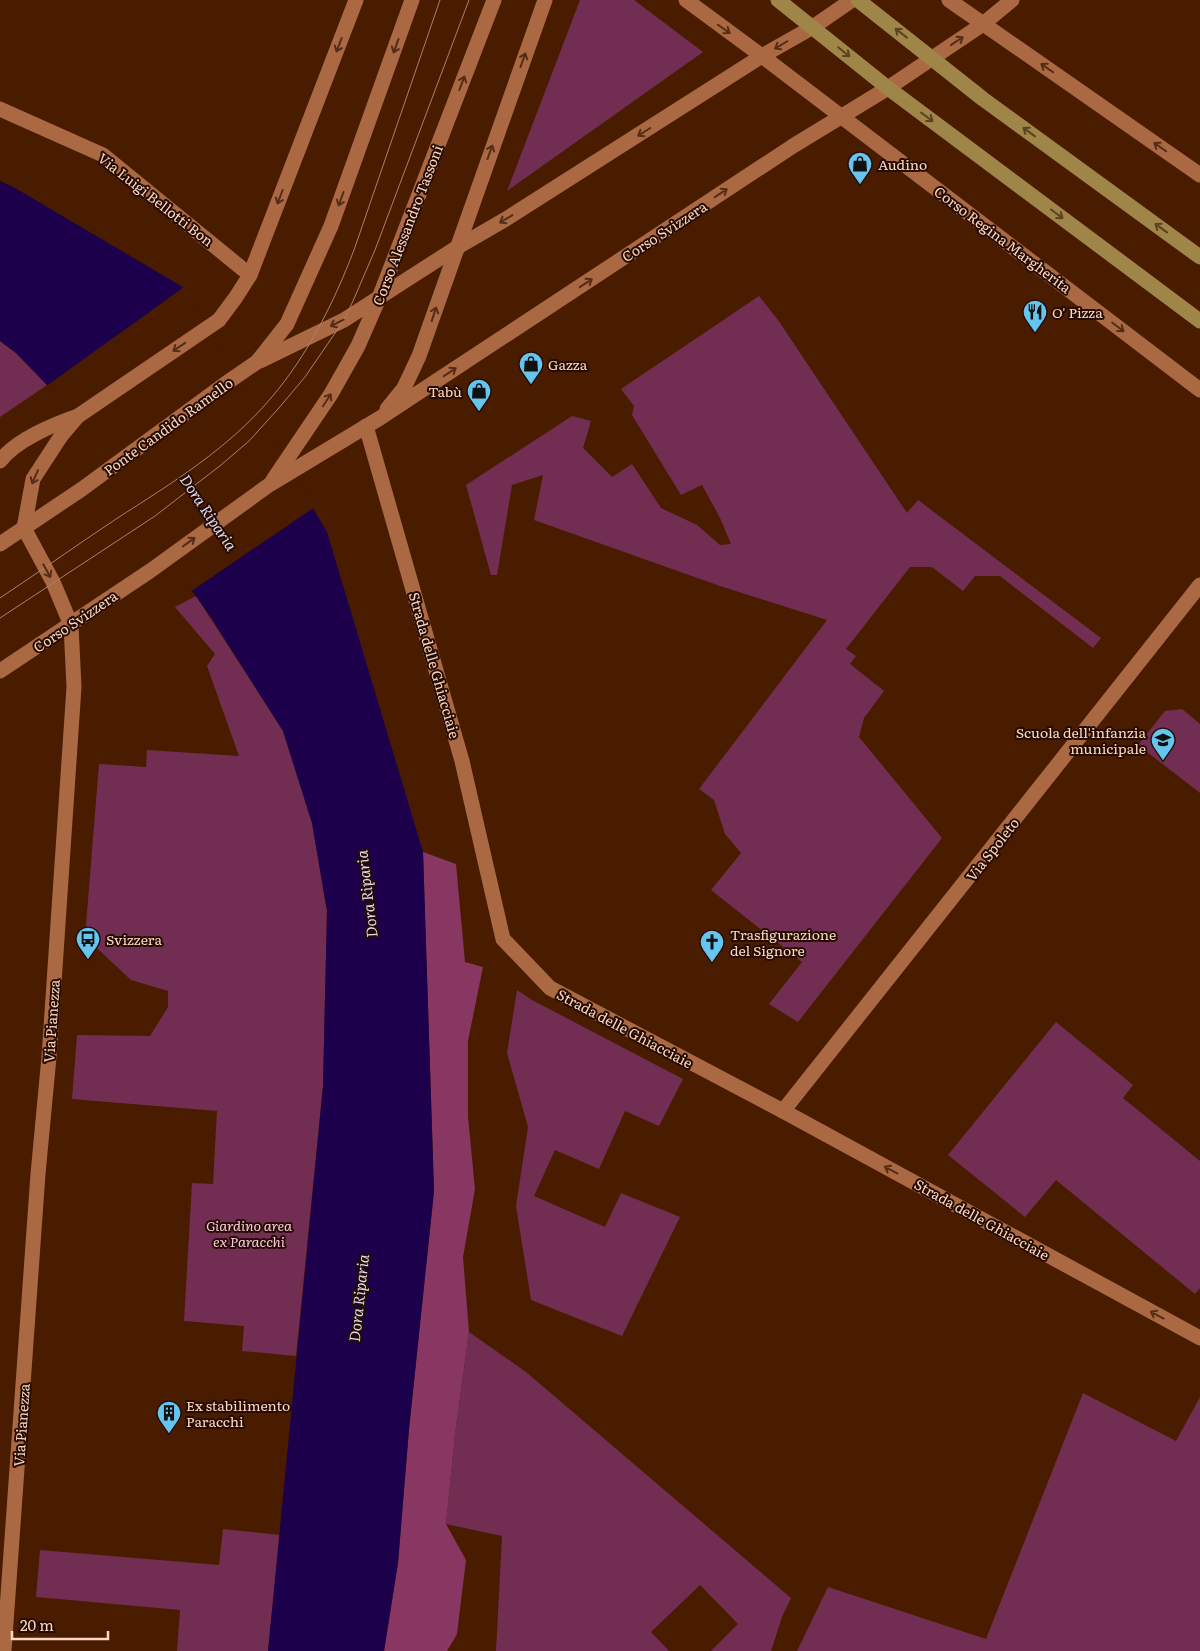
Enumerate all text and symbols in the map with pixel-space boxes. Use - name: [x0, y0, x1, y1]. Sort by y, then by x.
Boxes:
- one-way arrow: [717, 24, 731, 34]
- one-way arrow: [894, 28, 908, 38]
- one-way arrow: [950, 36, 964, 46]
- one-way arrow: [333, 38, 342, 53]
- one-way arrow: [391, 38, 400, 53]
- one-way arrow: [775, 41, 789, 51]
- one-way arrow: [837, 47, 850, 58]
- one-way arrow: [519, 53, 528, 69]
- one-way arrow: [1040, 63, 1054, 73]
- one-way arrow: [458, 76, 467, 91]
- one-way arrow: [920, 112, 934, 122]
- one-way arrow: [637, 127, 651, 137]
- one-way arrow: [1022, 127, 1036, 137]
- street label: Corso Alessandro Tassoni: [367, 142, 447, 308]
- one-way arrow: [1153, 142, 1167, 152]
- one-way arrow: [486, 145, 495, 161]
- street label: Via Luigi Bellotti Bon: [94, 148, 218, 250]
- shop icon: Audino: [847, 151, 873, 185]
- place label: Audino: [878, 154, 927, 174]
- street label: Corso Regina Margherita: [930, 181, 1076, 297]
- one-way arrow: [714, 188, 728, 198]
- one-way arrow: [275, 189, 284, 204]
- one-way arrow: [336, 191, 345, 206]
- street label: Corso Svizzera: [618, 196, 711, 266]
- one-way arrow: [1050, 209, 1063, 220]
- one-way arrow: [500, 214, 514, 224]
- one-way arrow: [1154, 223, 1168, 233]
- one-way arrow: [579, 277, 593, 288]
- restaurant icon: O' Pizza: [1022, 299, 1048, 333]
- place label: O' Pizza: [1052, 302, 1103, 322]
- one-way arrow: [430, 306, 439, 322]
- one-way arrow: [330, 319, 345, 328]
- one-way arrow: [1111, 321, 1124, 332]
- one-way arrow: [172, 343, 186, 353]
- shop icon: Gazza: [518, 351, 544, 385]
- place label: Gazza: [548, 354, 588, 374]
- one-way arrow: [443, 367, 457, 377]
- street label: Ponte Candido Ramello: [99, 372, 237, 480]
- shop icon: Tabù: [466, 378, 492, 412]
- place label: Tabù: [428, 381, 462, 401]
- one-way arrow: [322, 394, 332, 408]
- one-way arrow: [30, 469, 40, 484]
- water label: Dora Riparia: [175, 469, 243, 555]
- one-way arrow: [182, 537, 196, 547]
- one-way arrow: [43, 563, 52, 578]
- street label: Corso Svizzera: [29, 585, 121, 657]
- street label: Strada delle Ghiacciaie: [405, 590, 465, 740]
- place label: Scuola dell'infanzia municipale: [1016, 722, 1146, 758]
- school or university icon: Scuola dell'infanzia municipale: [1150, 727, 1176, 761]
- street label: Via Spoleto: [961, 813, 1023, 885]
- water label: Dora Riparia: [349, 848, 383, 939]
- place label: Trasfigurazione del Signore: [730, 924, 836, 960]
- bus stop icon: Svizzera: [75, 926, 101, 960]
- place label: Svizzera: [106, 929, 162, 949]
- church icon: Trasfigurazione del Signore: [699, 929, 725, 963]
- street label: Via Pianezza: [38, 978, 64, 1063]
- street label: Strada delle Ghiacciaie: [553, 984, 697, 1072]
- one-way arrow: [884, 1165, 899, 1175]
- street label: Strada delle Ghiacciaie: [911, 1174, 1053, 1264]
- park label: Giardino area ex Paracchi: [206, 1215, 292, 1251]
- water label: Dora Riparia: [342, 1253, 374, 1343]
- one-way arrow: [1150, 1310, 1165, 1319]
- street label: Via Pianezza: [8, 1382, 34, 1467]
- place label: Ex stabilimento Paracchi: [186, 1395, 290, 1431]
- building icon: Ex stabilimento Paracchi: [156, 1400, 182, 1434]
- scale bar: [12, 1608, 109, 1640]
- text: 20 m: [20, 1613, 54, 1636]

